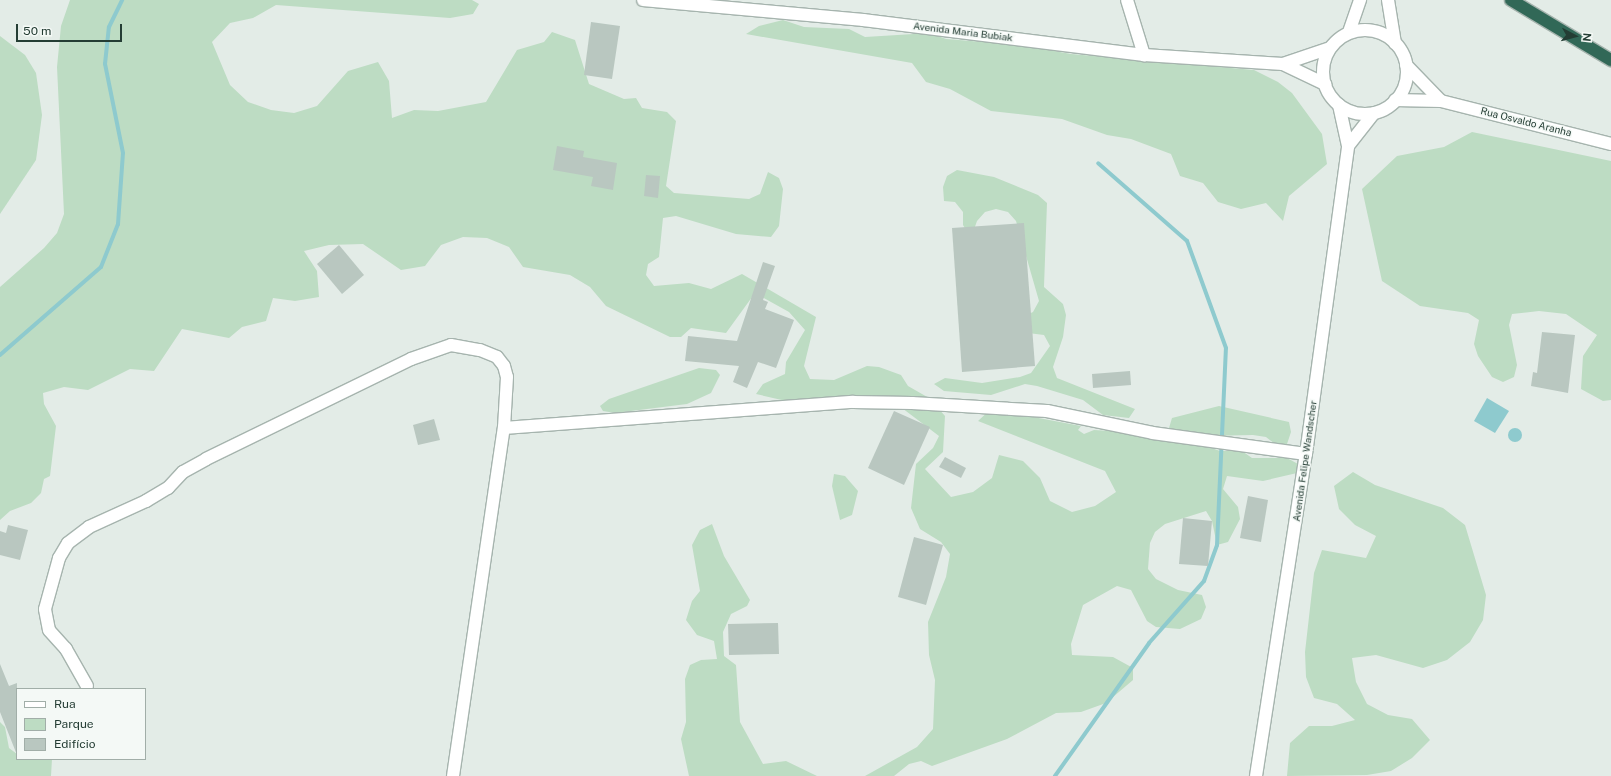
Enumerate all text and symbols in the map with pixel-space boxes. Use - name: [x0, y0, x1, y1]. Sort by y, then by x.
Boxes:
- scale bar: [18, 16, 124, 42]
- north arrow: [1555, 16, 1595, 56]
- street label: Avenida Maria Bubiak: [913, 20, 1013, 44]
- text: 50 m: [23, 24, 51, 38]
- text: N: [1581, 32, 1593, 42]
- street label: Rua Osvaldo Aranha: [1479, 105, 1573, 139]
- street label: Avenida Felipe Wandscher: [1291, 400, 1319, 522]
- legend: [16, 688, 146, 760]
- text: Rua: [54, 697, 76, 711]
- text: Parque: [54, 717, 94, 731]
- text: Edifício: [54, 737, 95, 751]

